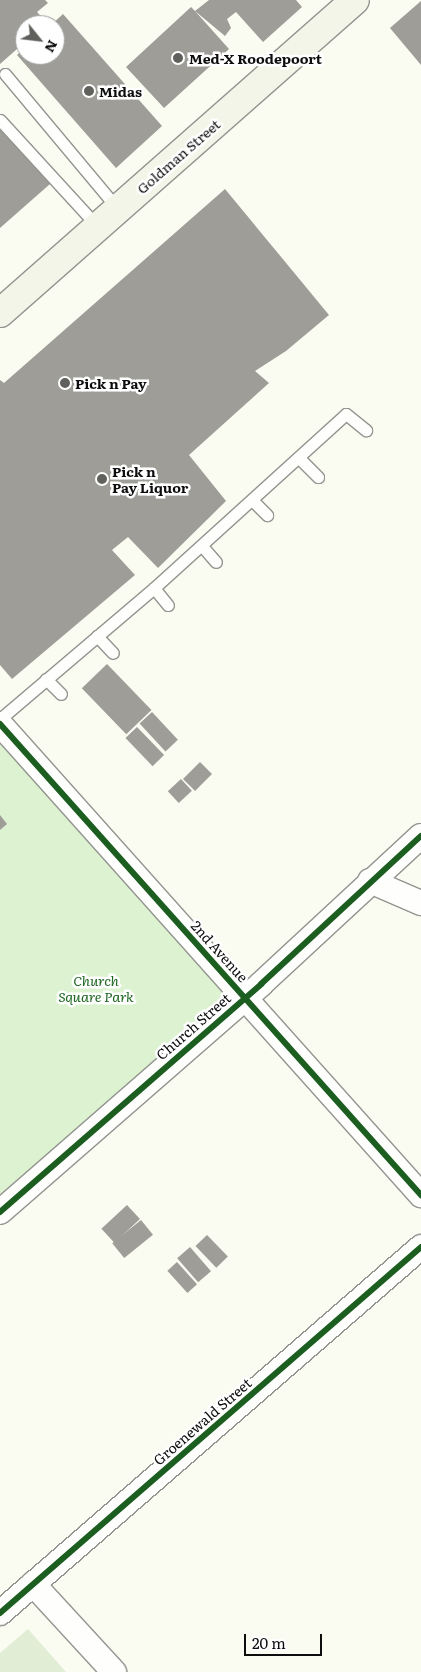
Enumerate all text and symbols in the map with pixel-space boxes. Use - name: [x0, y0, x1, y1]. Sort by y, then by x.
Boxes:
- north arrow: [15, 15, 65, 65]
- text: N: [41, 37, 64, 57]
- place label: Med-X Roodepoort: [189, 50, 322, 66]
- marker: Med-X Roodepoort: [171, 51, 185, 65]
- place label: Midas: [99, 83, 142, 99]
- marker: Midas: [83, 85, 95, 97]
- street label: Goldman Street: [133, 115, 223, 197]
- place label: Pick n Pay: [75, 375, 147, 391]
- marker: Pick n Pay: [59, 377, 71, 389]
- place label: Pick n Pay Liquor: [112, 463, 188, 496]
- marker: Pick n Pay Liquor: [96, 473, 108, 485]
- street label: 2nd Avenue: [188, 917, 252, 985]
- park label: Church Square Park: [58, 972, 134, 1004]
- street label: Church Street: [152, 989, 234, 1063]
- street label: Groenewald Street: [150, 1374, 254, 1468]
- scale bar: [246, 1624, 324, 1656]
- text: 20 m: [252, 1631, 286, 1654]

